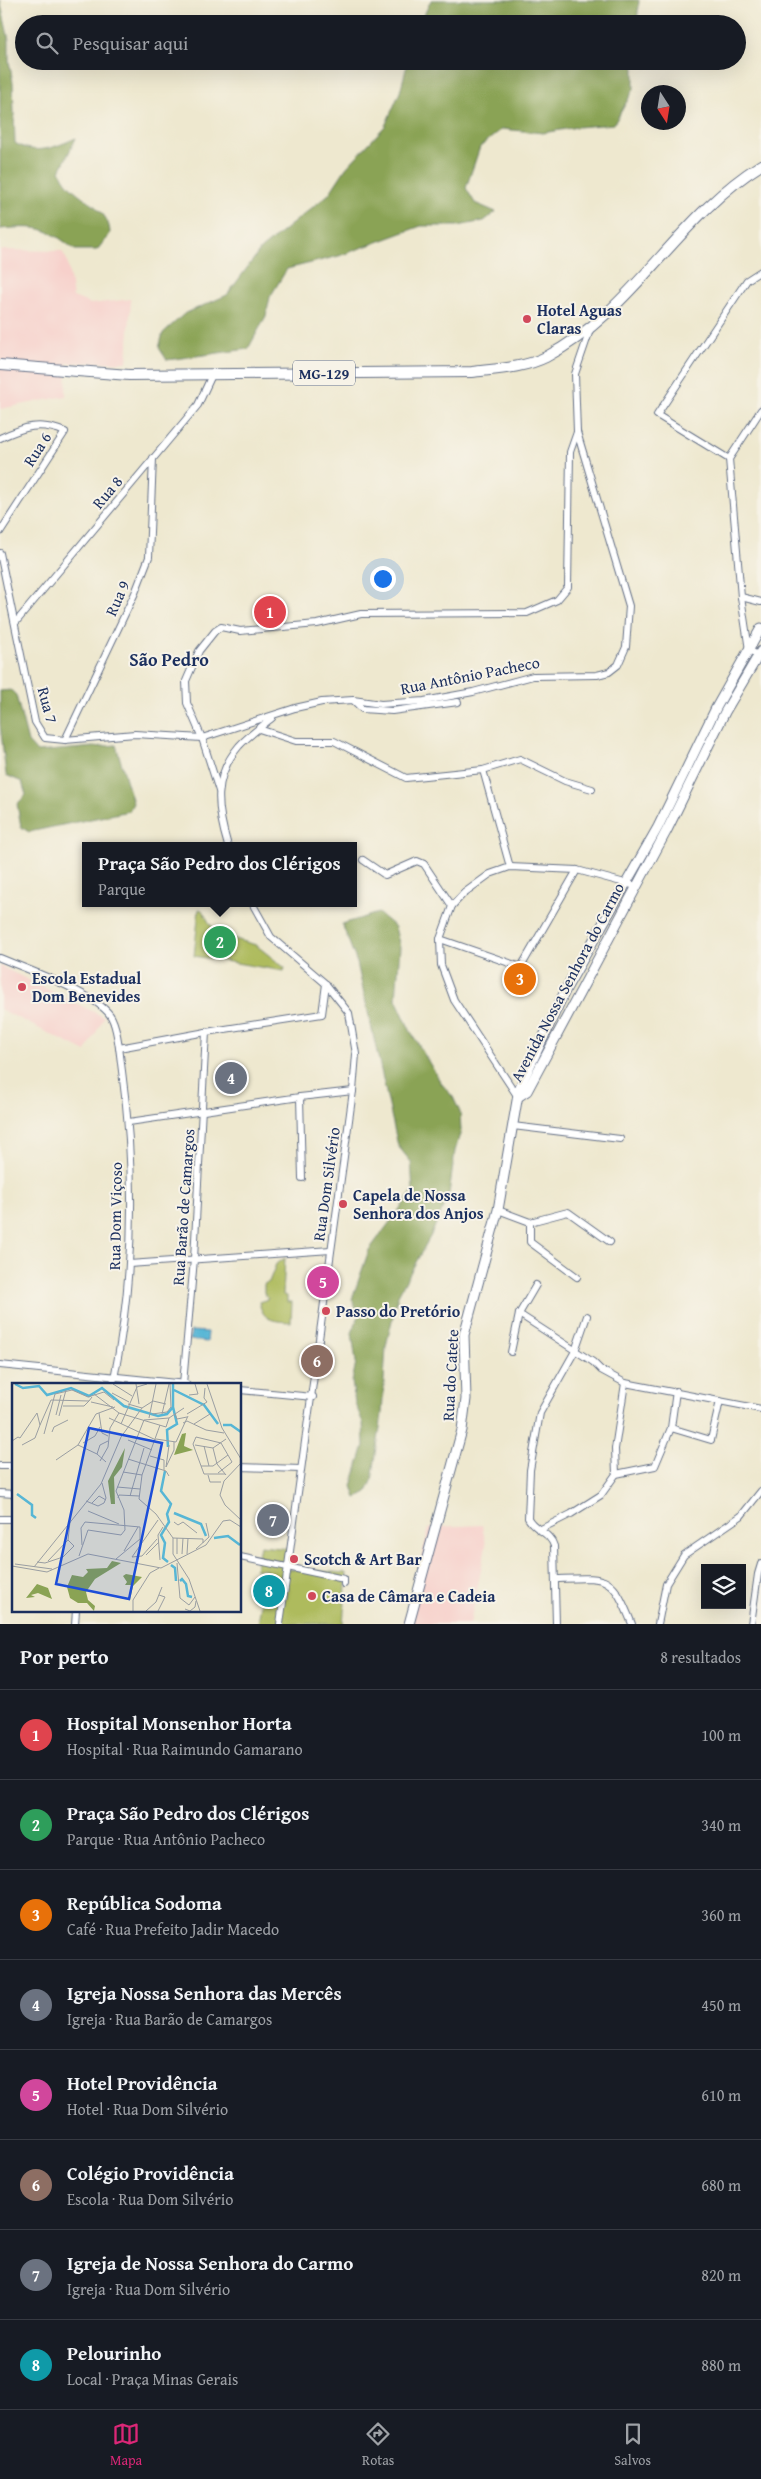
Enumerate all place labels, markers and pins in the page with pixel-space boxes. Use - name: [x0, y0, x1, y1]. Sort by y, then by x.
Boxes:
- place label: Hotel Aguas Claras: [537, 298, 622, 340]
- marker: Hotel Aguas Claras: [521, 313, 533, 325]
- pin: 1: [254, 593, 286, 631]
- pin: 2: [204, 923, 236, 961]
- pin: 3: [504, 960, 536, 998]
- place label: Escola Estadual Dom Benevides: [32, 966, 141, 1008]
- marker: Escola Estadual Dom Benevides: [16, 981, 28, 993]
- pin: 4: [215, 1059, 247, 1097]
- place label: Capela de Nossa Senhora dos Anjos: [353, 1183, 484, 1225]
- marker: Capela de Nossa Senhora dos Anjos: [337, 1198, 349, 1210]
- pin: 5: [307, 1263, 339, 1301]
- place label: Passo do Pretório: [336, 1299, 461, 1323]
- marker: Passo do Pretório: [320, 1305, 332, 1317]
- pin: 6: [301, 1342, 333, 1380]
- pin: 7: [257, 1501, 289, 1539]
- place label: Scotch & Art Bar: [304, 1547, 422, 1571]
- marker: Scotch & Art Bar: [288, 1553, 300, 1565]
- pin: 8: [253, 1572, 285, 1610]
- place label: Casa de Câmara e Cadeia: [322, 1584, 496, 1608]
- marker: Casa de Câmara e Cadeia: [306, 1590, 318, 1602]

